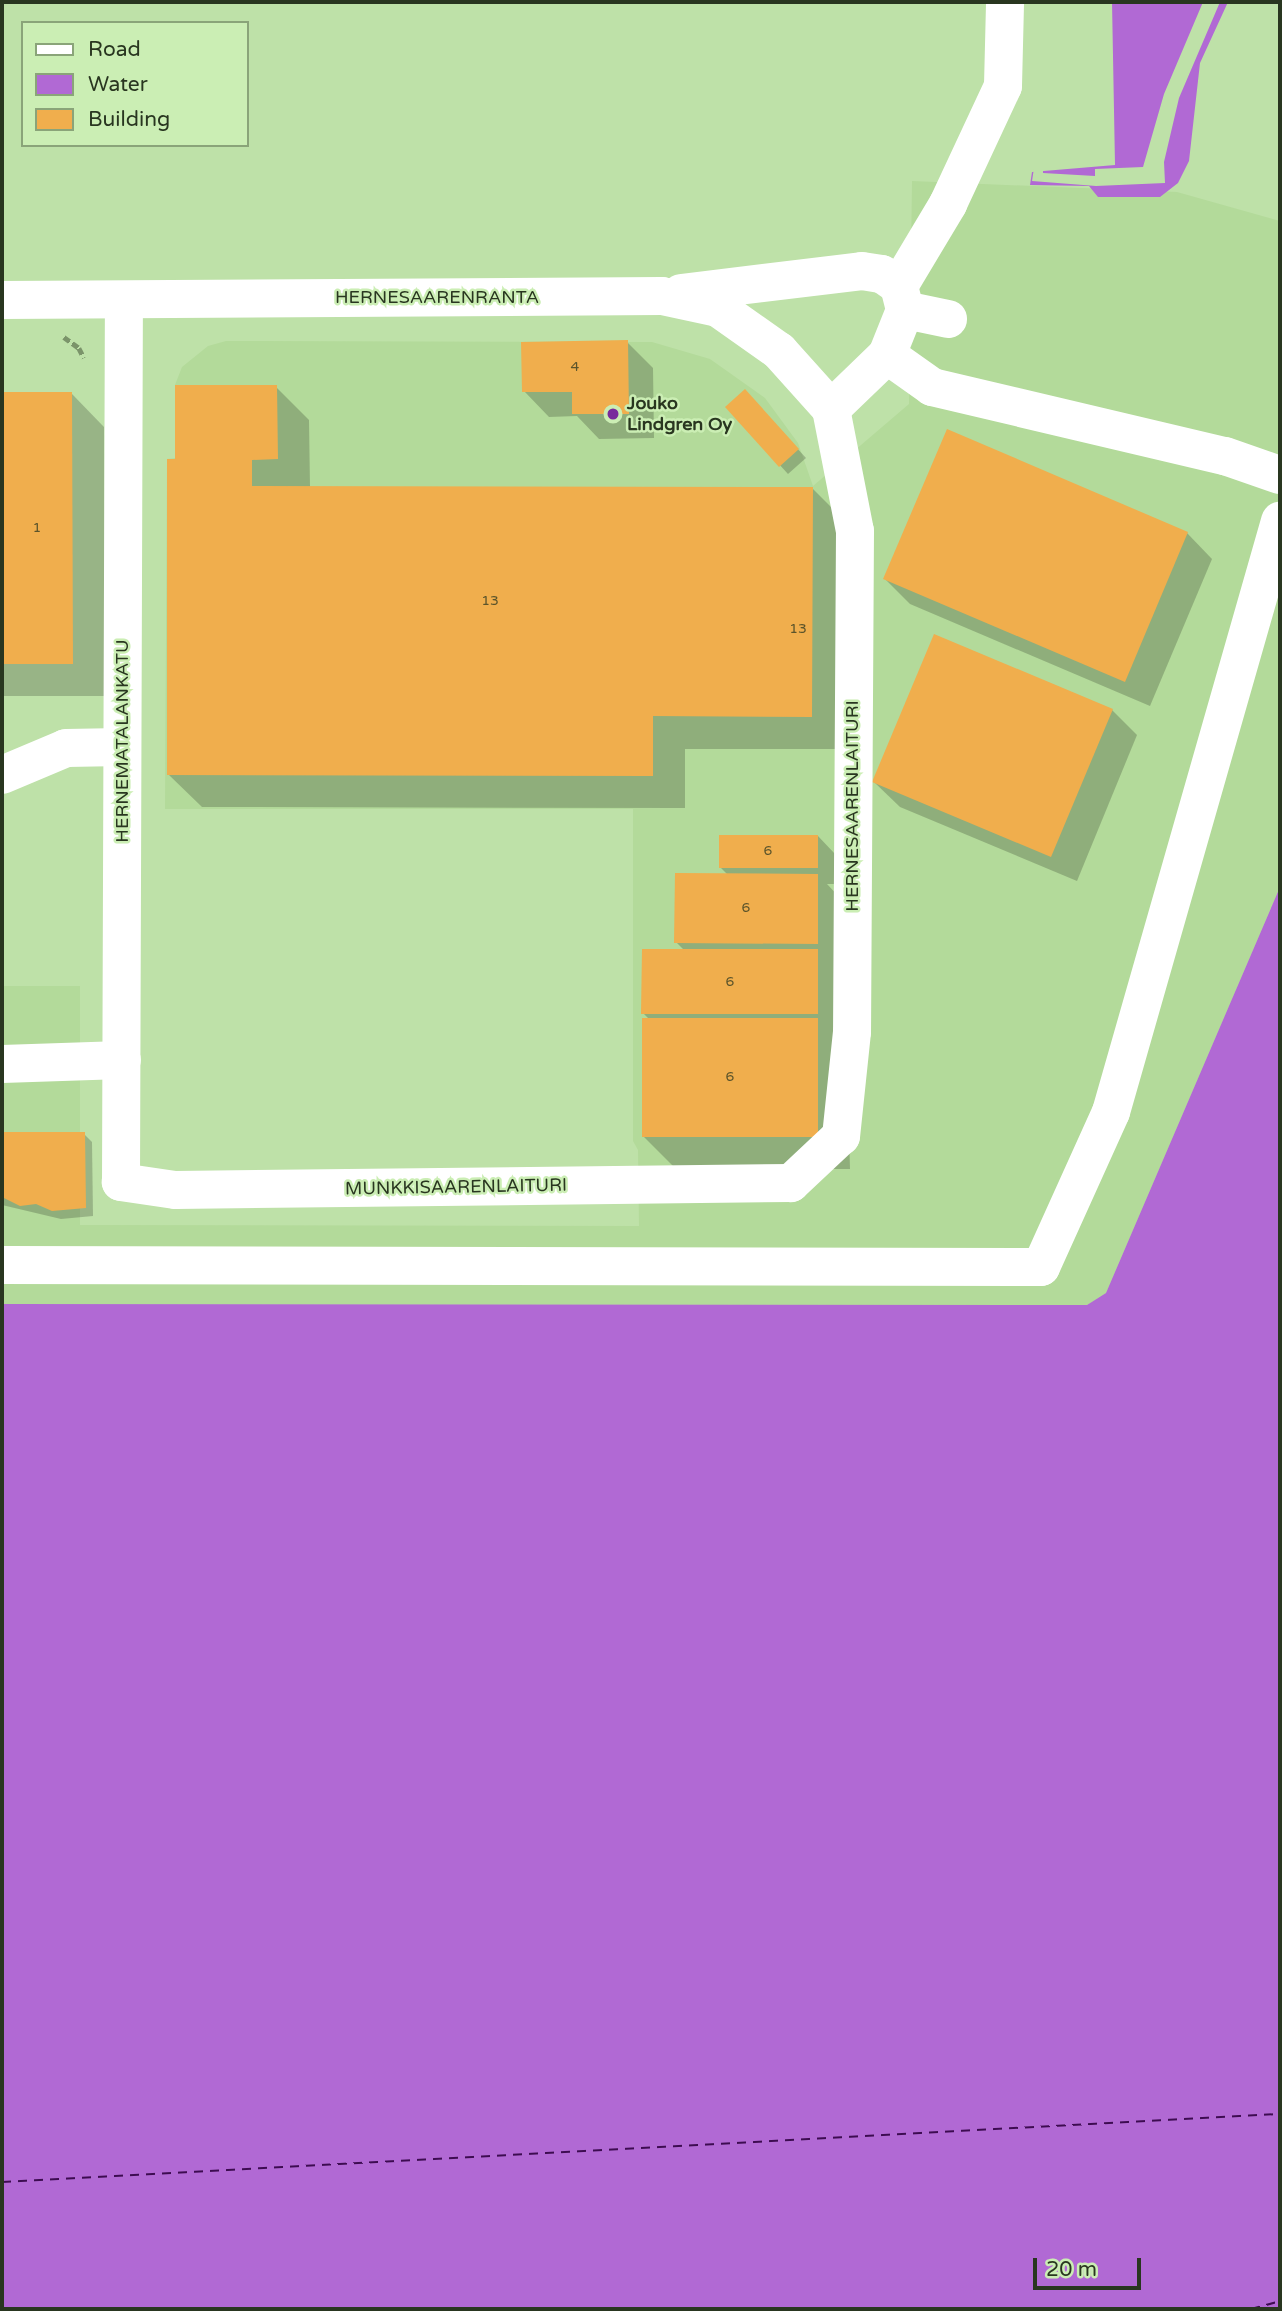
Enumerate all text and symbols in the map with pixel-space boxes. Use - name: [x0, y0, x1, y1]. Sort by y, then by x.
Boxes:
- legend: [21, 21, 248, 147]
- text: Road: [88, 37, 141, 62]
- text: Water: [88, 72, 148, 97]
- text: Building: [88, 107, 170, 132]
- street label: HERNESAARENRANTA: [335, 286, 539, 308]
- house number: 4: [571, 359, 579, 375]
- place label: Jouko Lindgren Oy: [627, 393, 732, 436]
- marker: Jouko Lindgren Oy: [605, 406, 621, 422]
- house number: 1: [33, 520, 41, 536]
- house number: 13: [481, 593, 499, 609]
- house number: 13: [789, 621, 807, 637]
- street label: HERNEMATALANKATU: [111, 639, 133, 843]
- street label: HERNESAARENLAITURI: [841, 700, 863, 912]
- house number: 6: [764, 843, 772, 859]
- house number: 6: [742, 900, 750, 916]
- house number: 6: [726, 974, 734, 990]
- house number: 6: [726, 1069, 734, 1085]
- street label: MUNKKISAARENLAITURI: [345, 1174, 567, 1200]
- scale bar: [1037, 2244, 1146, 2288]
- text: 20 m: [1046, 2257, 1097, 2282]

